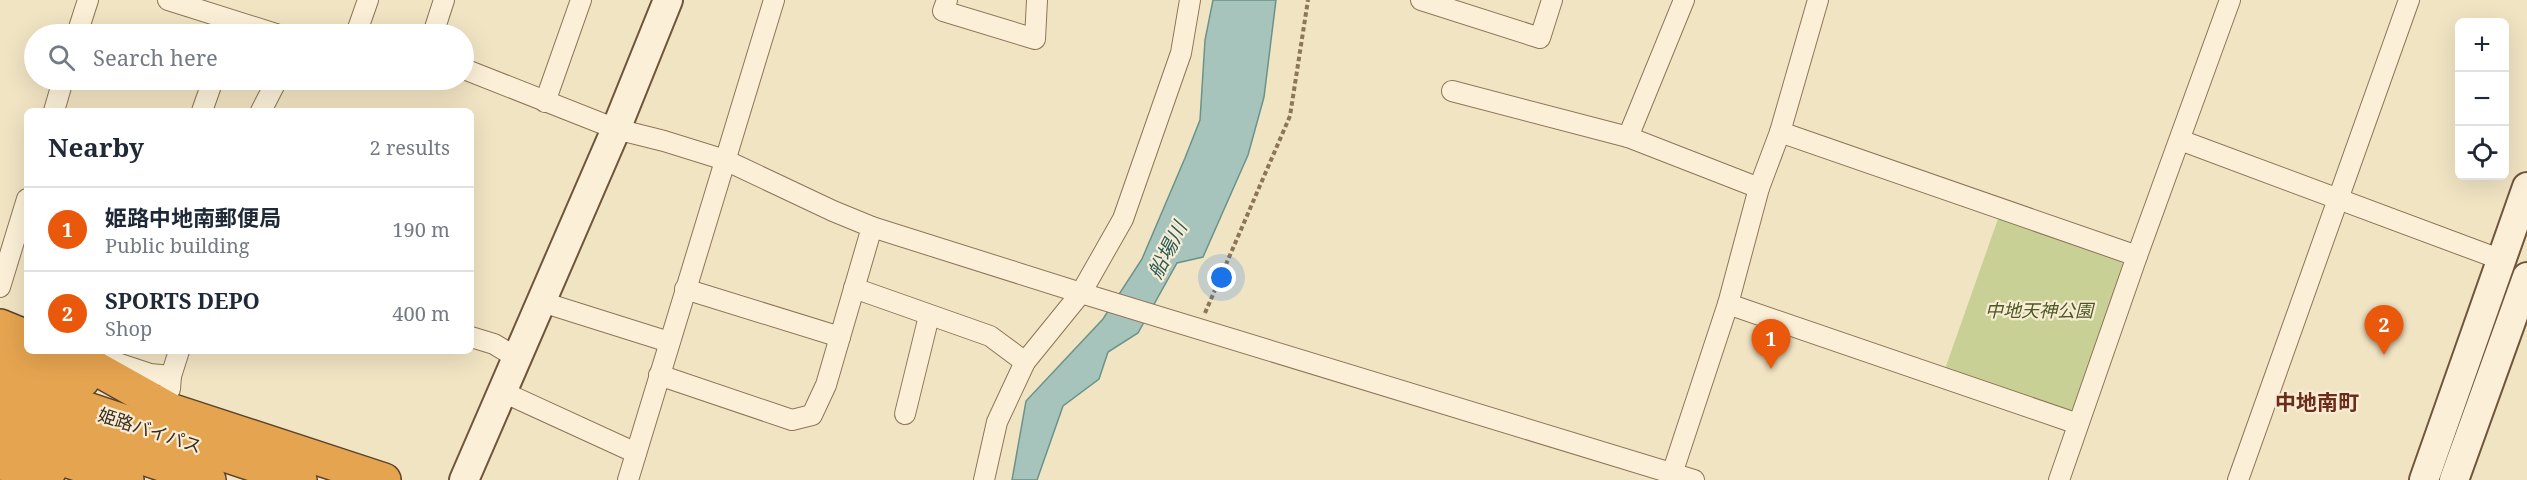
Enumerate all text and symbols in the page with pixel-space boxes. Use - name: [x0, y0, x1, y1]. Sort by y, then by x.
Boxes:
- map controls: [2455, 18, 2509, 180]
- button: +: [2455, 18, 2509, 72]
- search box: [24, 24, 474, 90]
- icon: search: [45, 41, 78, 74]
- text: Search here: [93, 42, 218, 72]
- button: −: [2455, 72, 2509, 126]
- button: locate: [2455, 126, 2509, 180]
- text: Nearby: [48, 129, 144, 165]
- text: 2 results: [370, 134, 450, 161]
- text: 姫路中地南郵便局: [105, 202, 281, 232]
- water label: 船場川: [1141, 215, 1194, 283]
- text: 1: [62, 216, 73, 243]
- text: 190 m: [392, 216, 450, 243]
- text: Public building: [105, 232, 250, 259]
- your location: [1207, 263, 1236, 292]
- text: SPORTS DEPO: [105, 285, 260, 315]
- park label: 中地天神公園: [1985, 298, 2096, 322]
- text: 2: [62, 300, 73, 327]
- text: 400 m: [392, 300, 450, 327]
- pin: 2: [2364, 306, 2404, 355]
- text: Shop: [105, 315, 152, 342]
- pin: 1: [1752, 320, 1790, 369]
- district label: 中地南町: [2275, 388, 2359, 416]
- street label: 姫路バイパス: [95, 402, 205, 458]

